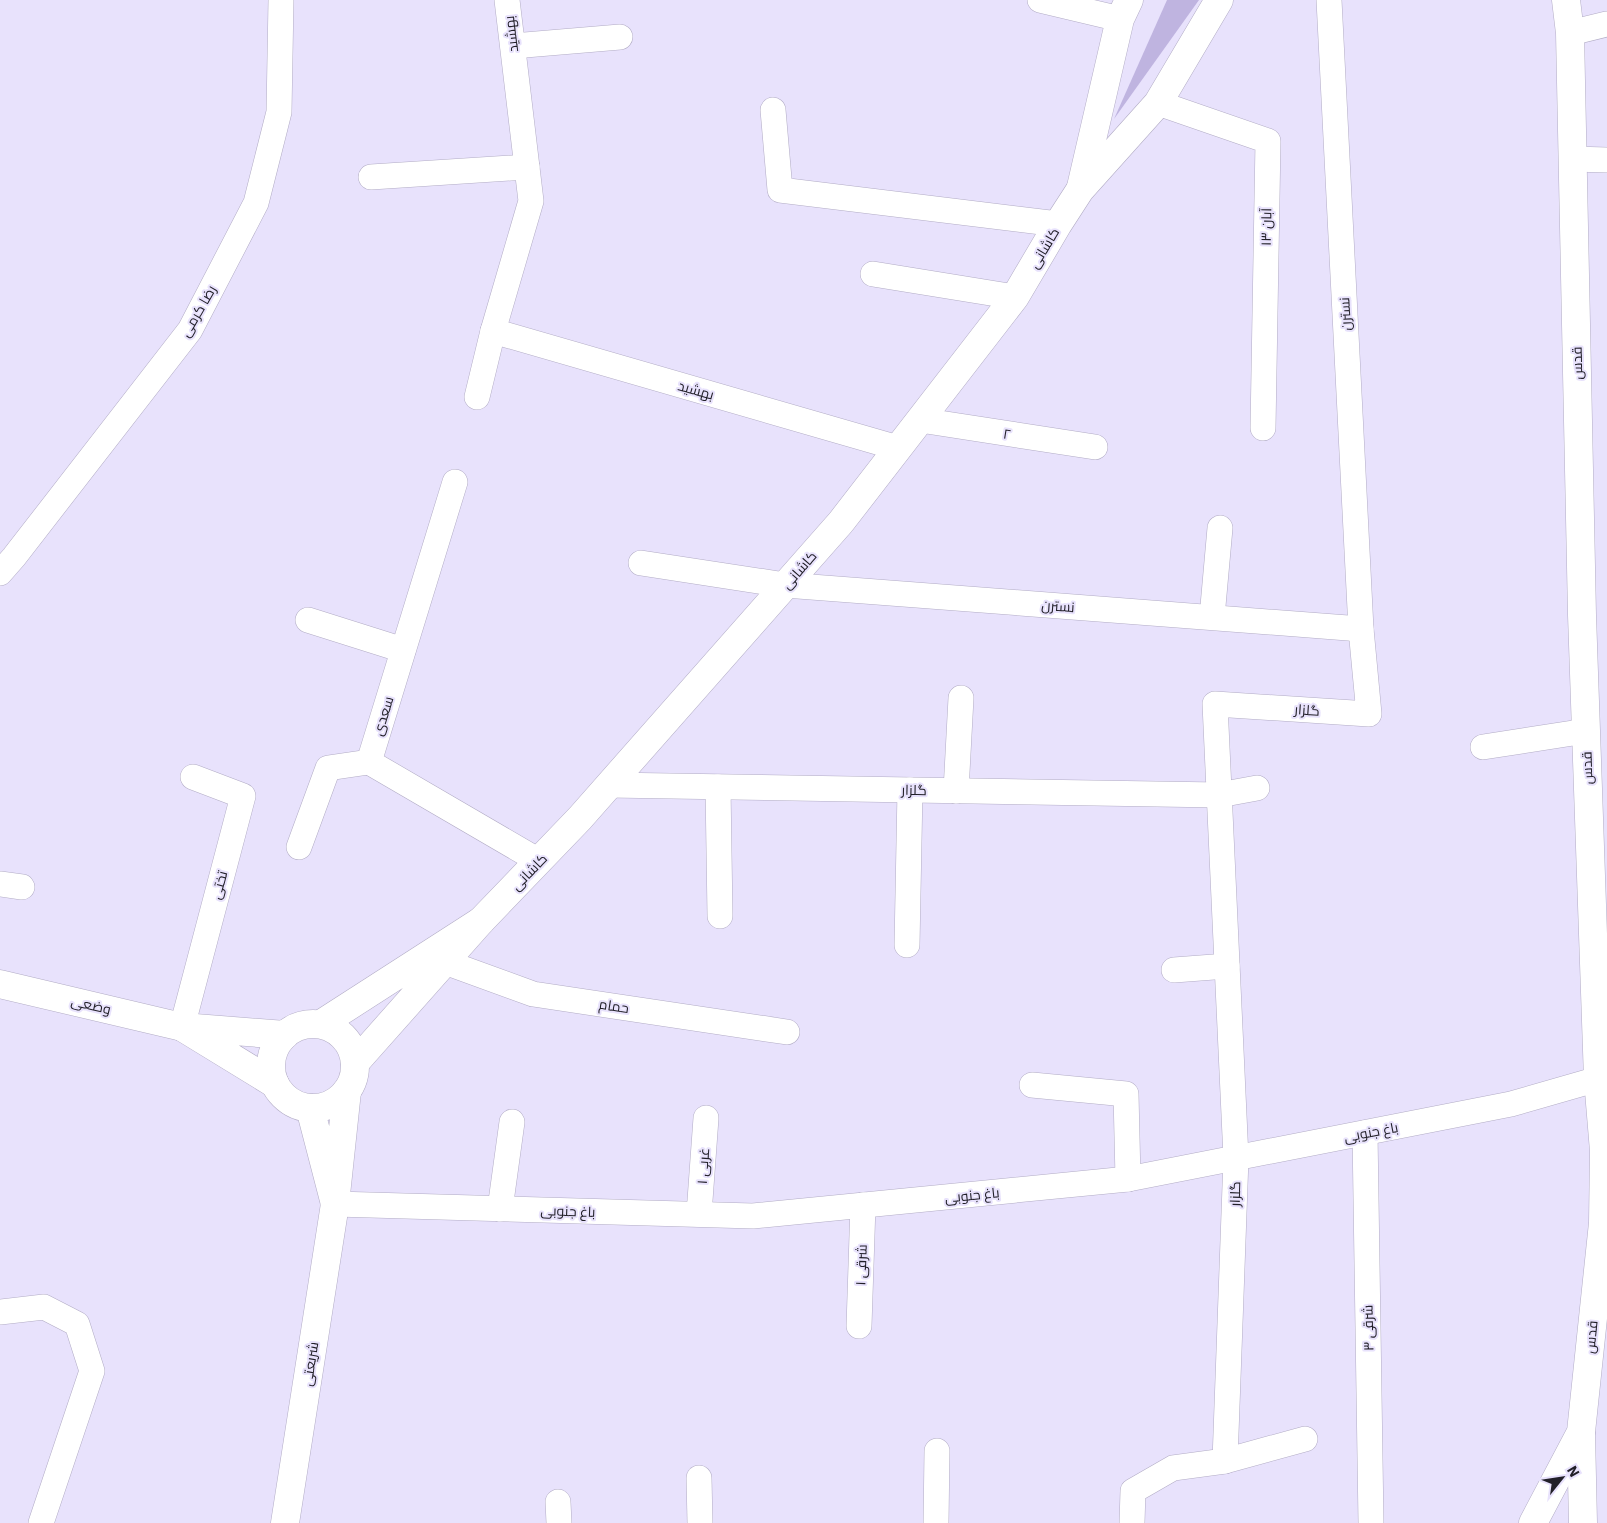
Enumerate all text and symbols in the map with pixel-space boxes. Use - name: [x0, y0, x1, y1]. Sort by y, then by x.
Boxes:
- street label: بهشید: [500, 15, 522, 53]
- street label: ۱۳ آبان: [1257, 208, 1275, 246]
- street label: کاشانی: [1025, 224, 1063, 272]
- street label: رضا کرمی: [176, 282, 220, 340]
- street label: نسترن: [1335, 297, 1355, 331]
- street label: قدس: [1568, 346, 1586, 380]
- street label: بهشید: [676, 376, 716, 404]
- street label: ۲: [1002, 425, 1012, 443]
- street label: کاشانی: [778, 547, 820, 593]
- street label: نسترن: [1041, 596, 1075, 616]
- street label: سعدی: [368, 694, 398, 738]
- street label: گلزار: [1293, 700, 1320, 720]
- street label: قدس: [1577, 751, 1597, 785]
- street label: گلزار: [900, 781, 927, 799]
- street label: کاشانی: [507, 850, 551, 894]
- street label: تختی: [207, 869, 231, 901]
- street label: وضعی: [69, 992, 113, 1018]
- street label: حمام: [598, 995, 630, 1018]
- street label: باغ جنوبی: [1342, 1118, 1400, 1146]
- street label: ۱ غربی: [693, 1147, 713, 1185]
- street label: گلزار: [1226, 1181, 1244, 1208]
- street label: باغ جنوبی: [944, 1183, 1000, 1207]
- street label: باغ جنوبی: [540, 1201, 596, 1221]
- street label: ۱ شرقی: [851, 1244, 871, 1286]
- street label: ۳ شرقی: [1359, 1305, 1377, 1351]
- street label: قدس: [1580, 1320, 1602, 1354]
- street label: شریعتی: [298, 1341, 322, 1387]
- north arrow: [1537, 1453, 1587, 1503]
- text: N: [1563, 1463, 1584, 1480]

